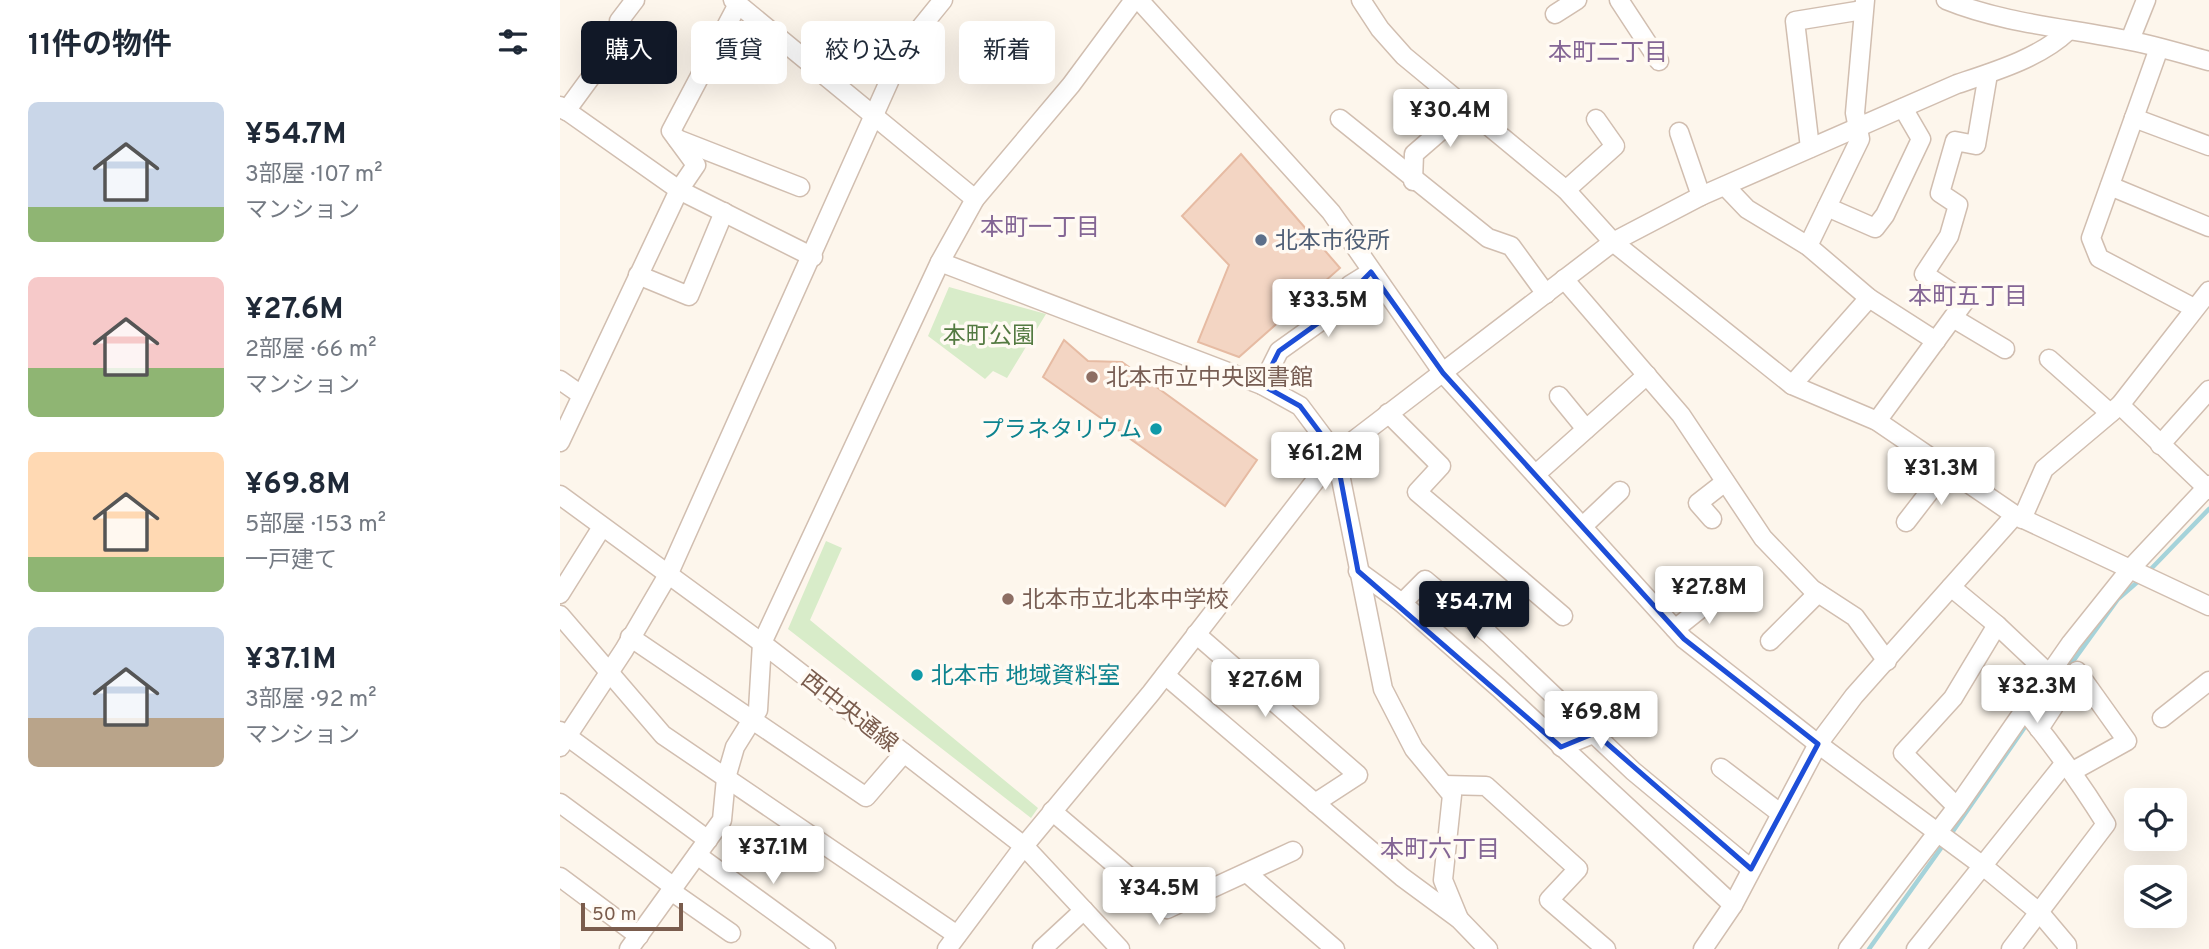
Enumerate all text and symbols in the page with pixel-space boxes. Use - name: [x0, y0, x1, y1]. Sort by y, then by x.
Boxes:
- chip: 購入: [581, 21, 677, 84]
- chip: 賃貸: [691, 21, 787, 84]
- chip: 絞り込み: [801, 21, 945, 84]
- chip: 新着: [959, 21, 1055, 84]
- icon: filters: [494, 23, 532, 61]
- text: 11件の物件: [28, 28, 172, 65]
- district label: 本町二丁目: [1548, 39, 1668, 69]
- pin: ¥30.4M: [1393, 90, 1507, 149]
- text: ¥30.4M: [1409, 97, 1491, 126]
- text: ¥54.7M: [245, 117, 346, 154]
- icon: home: [84, 130, 168, 214]
- text: 3部屋 · 107 m²: [245, 161, 383, 190]
- text: マンション: [245, 197, 360, 226]
- district label: 本町一丁目: [980, 214, 1100, 244]
- place label: 北本市役所: [1275, 228, 1390, 257]
- marker: 北本市役所: [1253, 232, 1269, 248]
- pin: ¥33.5M: [1271, 280, 1385, 339]
- district label: 本町五丁目: [1908, 283, 2028, 313]
- text: ¥33.5M: [1288, 287, 1368, 316]
- text: ¥27.6M: [245, 292, 344, 329]
- icon: home: [84, 305, 168, 389]
- park label: 本町公園: [943, 323, 1035, 352]
- text: 2部屋 · 66 m²: [245, 336, 377, 365]
- place label: 北本市立中央図書館: [1106, 365, 1313, 394]
- marker: 北本市立中央図書館: [1084, 369, 1100, 385]
- text: マンション: [245, 372, 360, 401]
- place label: プラネタリウム: [981, 417, 1142, 446]
- marker: プラネタリウム: [1148, 421, 1164, 437]
- pin: ¥61.2M: [1268, 433, 1382, 492]
- text: ¥61.2M: [1287, 440, 1363, 469]
- pin: ¥31.3M: [1884, 448, 1998, 507]
- text: ¥31.3M: [1904, 455, 1978, 484]
- text: ¥69.8M: [245, 467, 350, 504]
- icon: home: [84, 480, 168, 564]
- text: 5部屋 · 153 m²: [245, 511, 386, 540]
- text: 一戸建て: [245, 547, 337, 576]
- pin: ¥27.8M: [1652, 566, 1766, 626]
- text: ¥27.8M: [1671, 574, 1747, 603]
- pin: ¥54.7M: [1417, 582, 1531, 641]
- place label: 北本市立北本中学校: [1022, 587, 1229, 616]
- text: ¥54.7M: [1435, 589, 1513, 618]
- marker: 北本市立北本中学校: [1000, 591, 1016, 607]
- text: ¥37.1M: [245, 642, 337, 679]
- icon: home: [84, 655, 168, 739]
- pin: ¥27.6M: [1208, 660, 1322, 719]
- place label: 北本市 地域資料室: [931, 663, 1120, 692]
- street label: 西中央通線: [794, 666, 903, 760]
- pin: ¥32.3M: [1980, 666, 2094, 725]
- marker: 北本市 地域資料室: [909, 667, 925, 683]
- text: ¥27.6M: [1227, 667, 1303, 696]
- text: ¥32.3M: [1997, 673, 2077, 702]
- text: 3部屋 · 92 m²: [245, 686, 377, 715]
- pin: ¥69.8M: [1544, 692, 1658, 751]
- text: ¥69.8M: [1561, 699, 1641, 728]
- text: マンション: [245, 722, 360, 751]
- map controls: [2124, 788, 2187, 928]
- button: locate: [2124, 788, 2187, 851]
- pin: ¥37.1M: [716, 826, 830, 886]
- text: ¥37.1M: [738, 834, 808, 863]
- district label: 本町六丁目: [1380, 836, 1500, 866]
- button: layers: [2124, 865, 2187, 928]
- pin: ¥34.5M: [1102, 867, 1216, 927]
- text: ¥34.5M: [1119, 875, 1199, 904]
- scale bar: [581, 900, 682, 932]
- text: 50 m: [592, 903, 637, 927]

